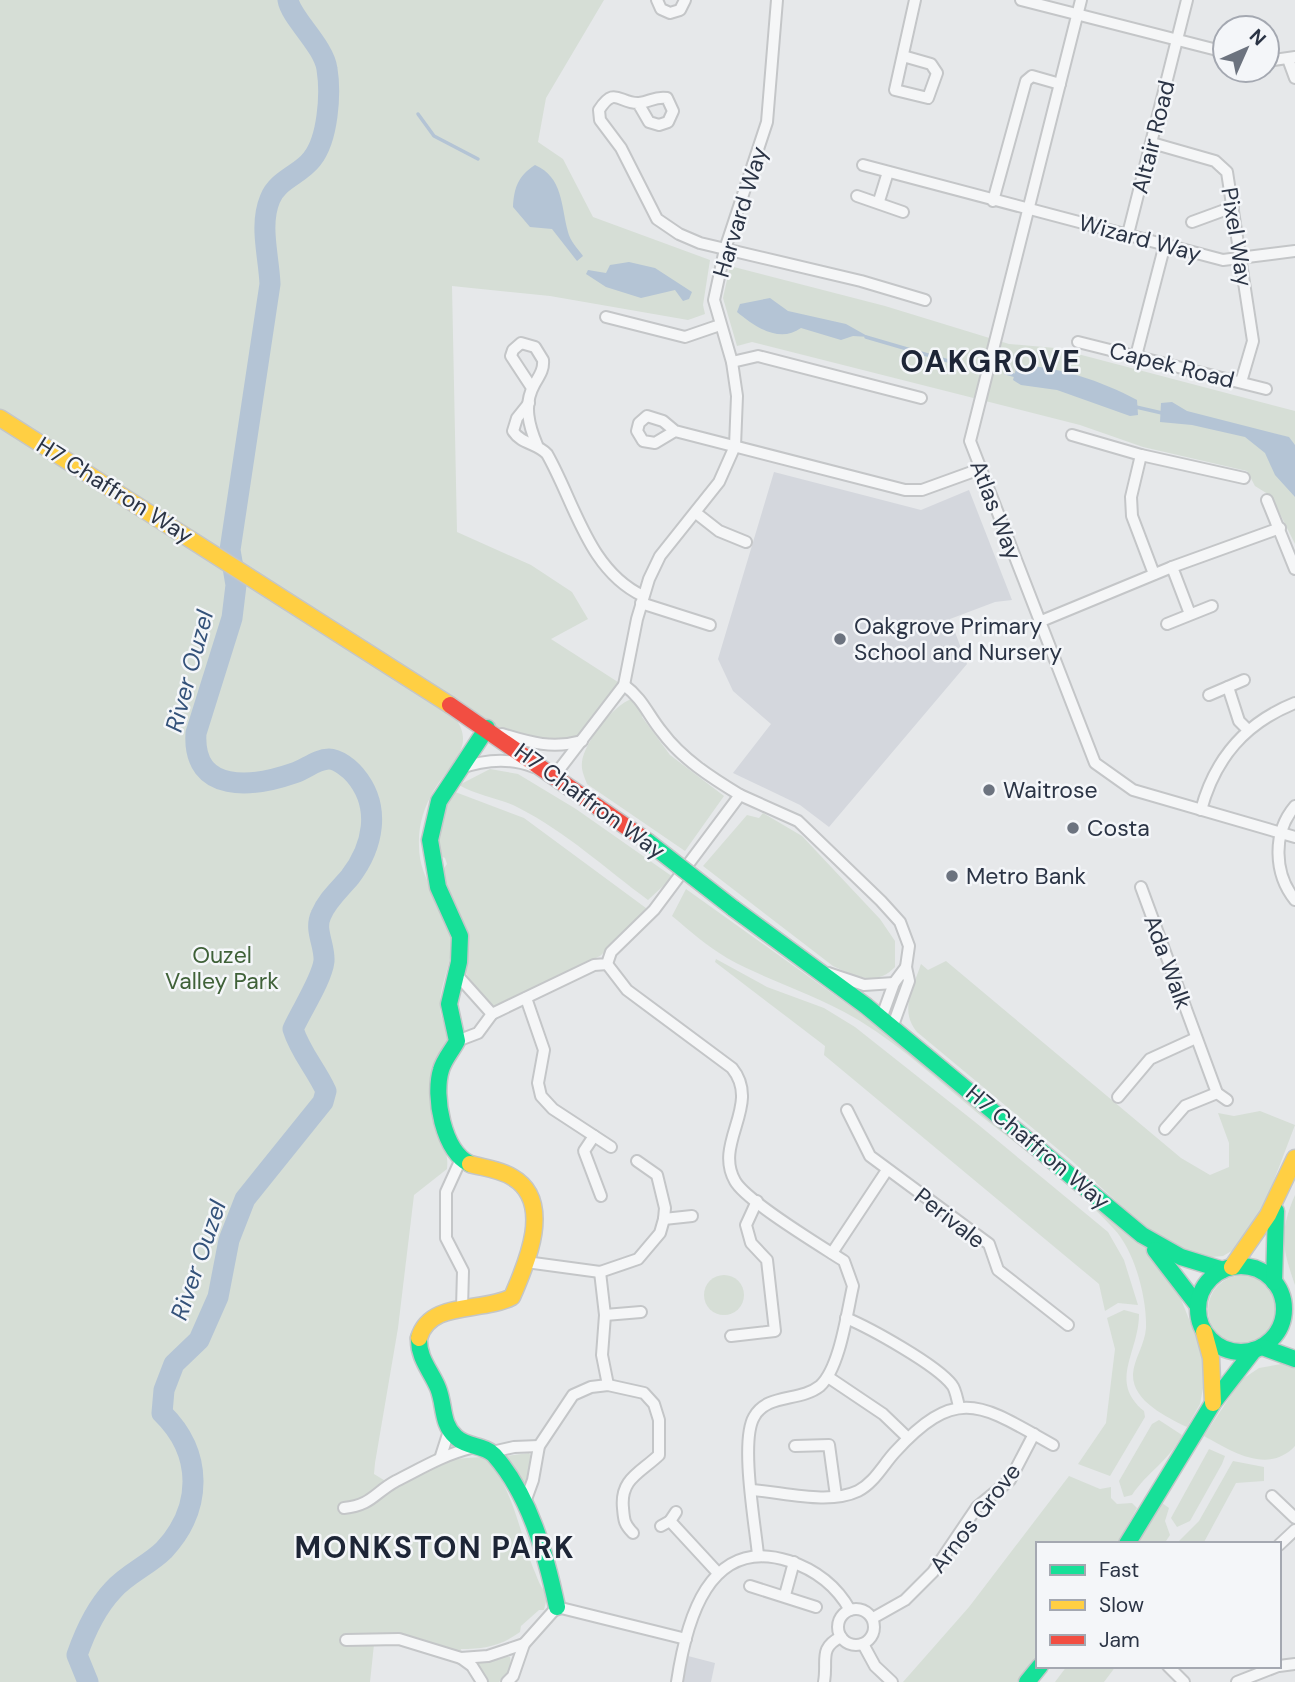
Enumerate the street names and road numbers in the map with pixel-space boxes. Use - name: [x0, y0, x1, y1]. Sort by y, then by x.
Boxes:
- street label: Altair Road: [1124, 77, 1182, 197]
- street label: Harvard Way: [706, 143, 774, 281]
- street label: Pixel Way: [1214, 185, 1260, 289]
- street label: Wizard Way: [1075, 207, 1205, 269]
- street label: Capek Road: [1106, 335, 1238, 395]
- street label: H7 Chaffron Way: [31, 430, 199, 550]
- street label: Atlas Way: [963, 456, 1029, 564]
- street label: H7 Chaffron Way: [509, 736, 671, 866]
- street label: Ada Walk: [1137, 911, 1199, 1014]
- street label: H7 Chaffron Way: [960, 1078, 1116, 1216]
- street label: Perivale: [908, 1181, 992, 1255]
- street label: Arnos Grove: [923, 1457, 1027, 1579]

